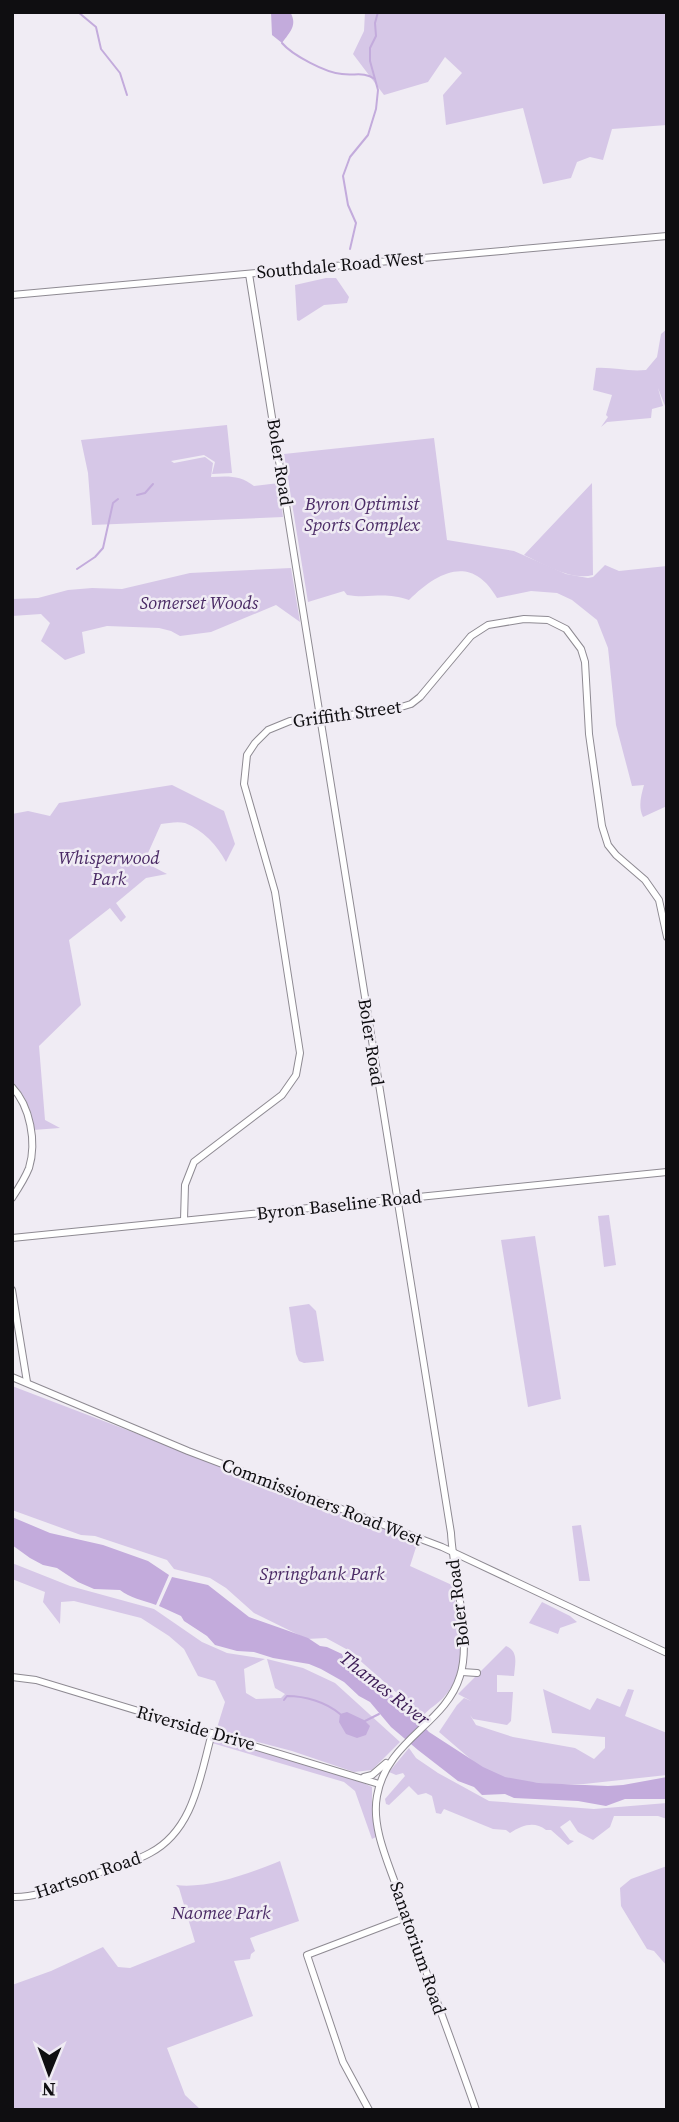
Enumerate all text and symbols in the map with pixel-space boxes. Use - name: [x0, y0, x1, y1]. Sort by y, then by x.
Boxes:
- street label: Southdale Road West: [256, 245, 425, 284]
- street label: Boler Road: [261, 416, 300, 507]
- park label: Byron Optimist Sports Complex: [304, 491, 420, 537]
- park label: Somerset Woods: [140, 590, 259, 615]
- street label: Griffith Street: [291, 694, 403, 733]
- park label: Whisperwood Park: [58, 845, 160, 891]
- street label: Boler Road: [352, 996, 391, 1087]
- street label: Byron Baseline Road: [255, 1183, 423, 1226]
- street label: Commissioners Road West: [218, 1452, 426, 1551]
- street label: Boler Road: [440, 1558, 475, 1648]
- park label: Springbank Park: [260, 1561, 385, 1586]
- water label: Thames River: [335, 1645, 437, 1732]
- street label: Riverside Drive: [134, 1699, 258, 1756]
- street label: Hartson Road: [32, 1845, 144, 1904]
- street label: Sanatorium Road: [384, 1878, 453, 2018]
- park label: Naomee Park: [170, 1900, 271, 1925]
- north arrow: [14, 2038, 84, 2108]
- text: N: [41, 2077, 56, 2103]

